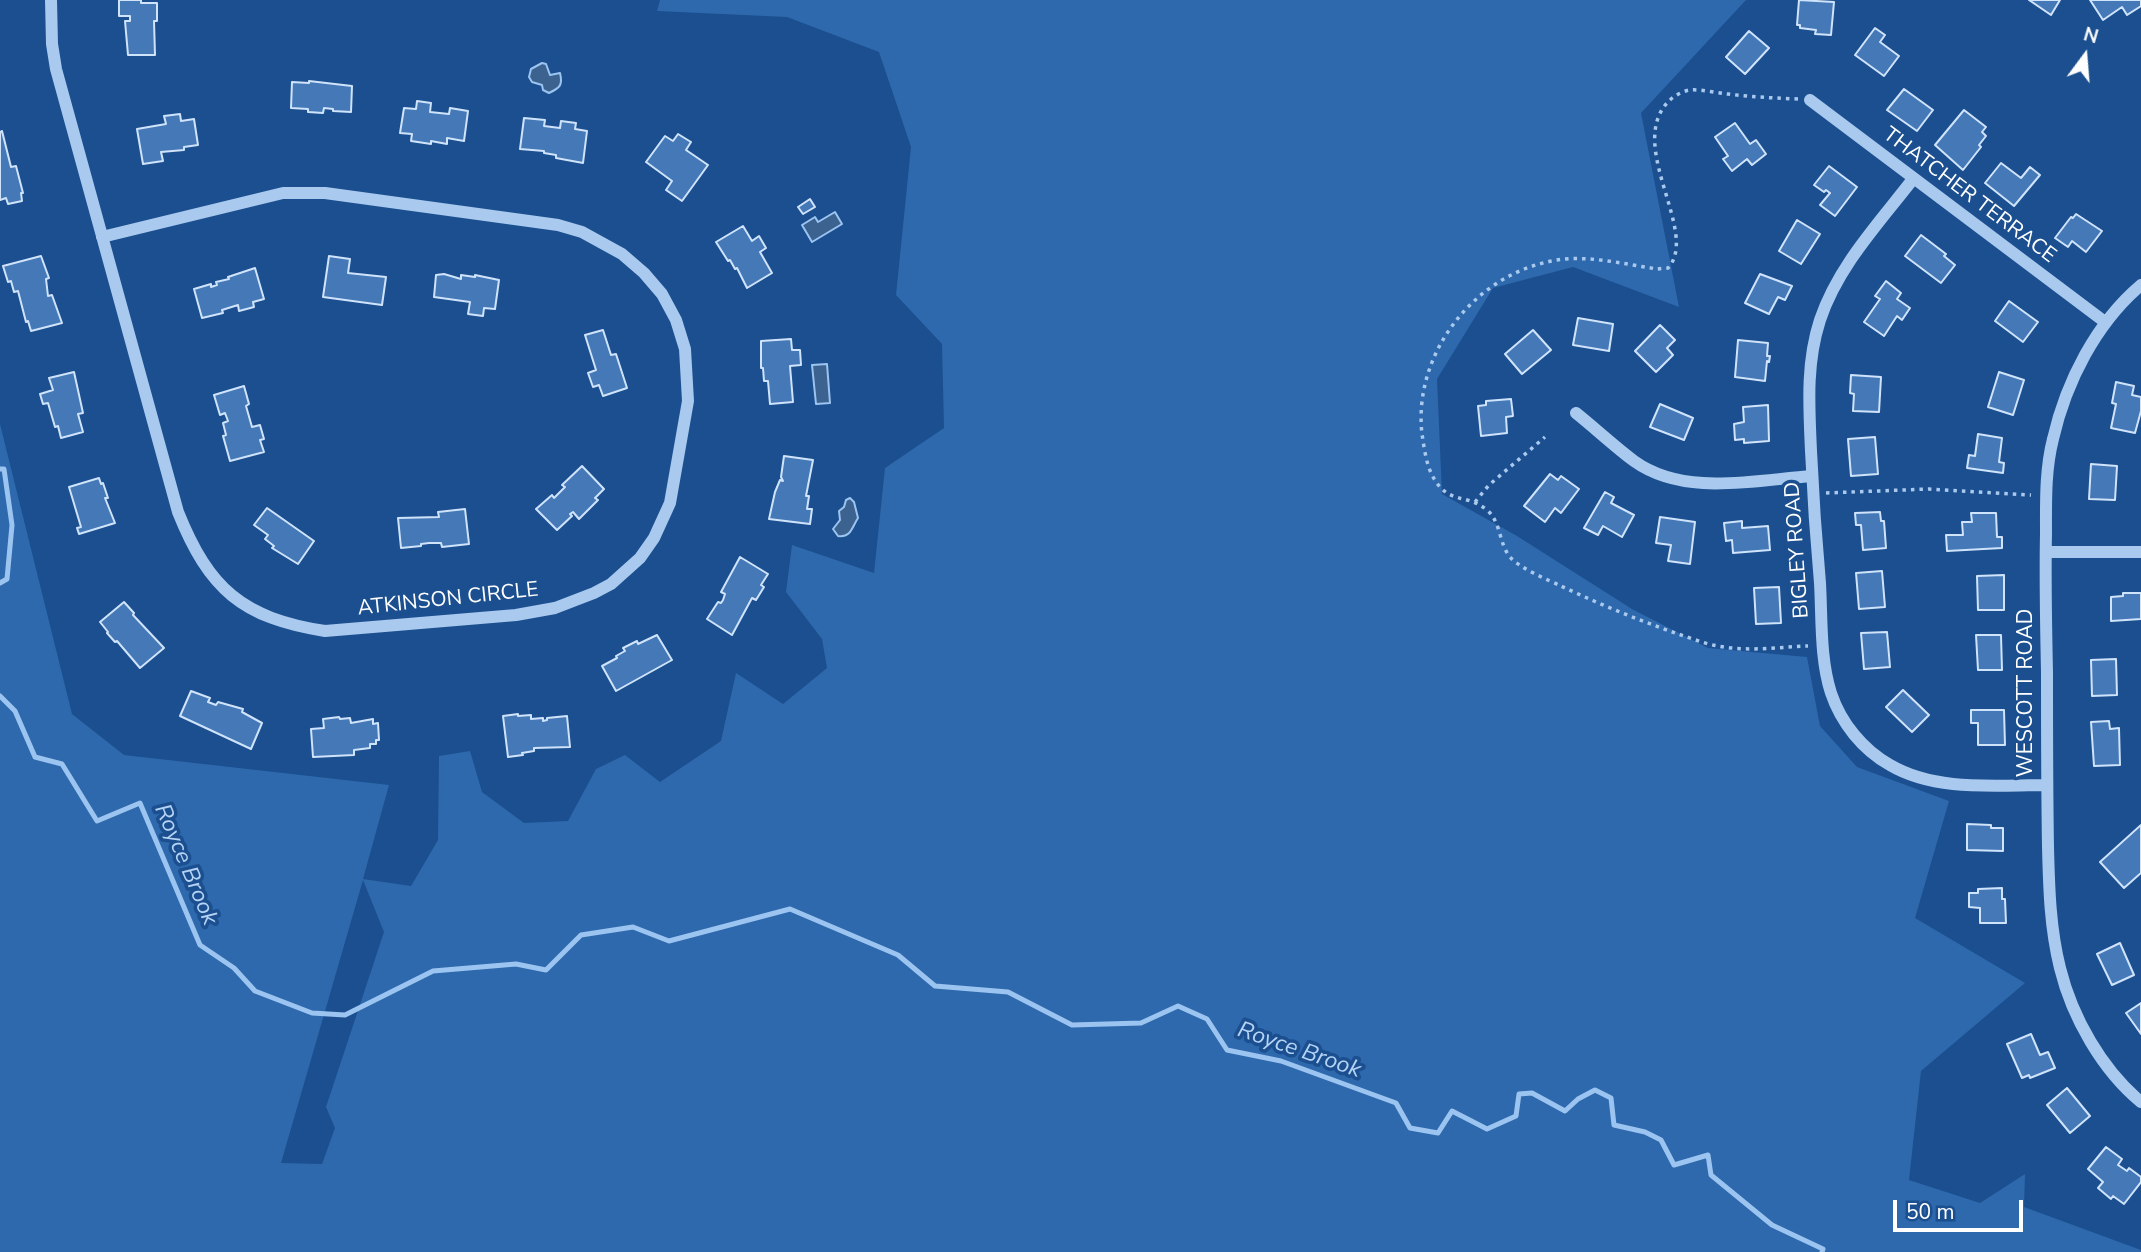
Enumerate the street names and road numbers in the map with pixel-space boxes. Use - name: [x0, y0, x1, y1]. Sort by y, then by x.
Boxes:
- street label: THATCHER TERRACE: [1878, 123, 2060, 269]
- street label: BIGLEY ROAD: [1781, 481, 1815, 619]
- street label: ATKINSON CIRCLE: [356, 578, 540, 622]
- street label: WESCOTT ROAD: [2014, 609, 2040, 777]

